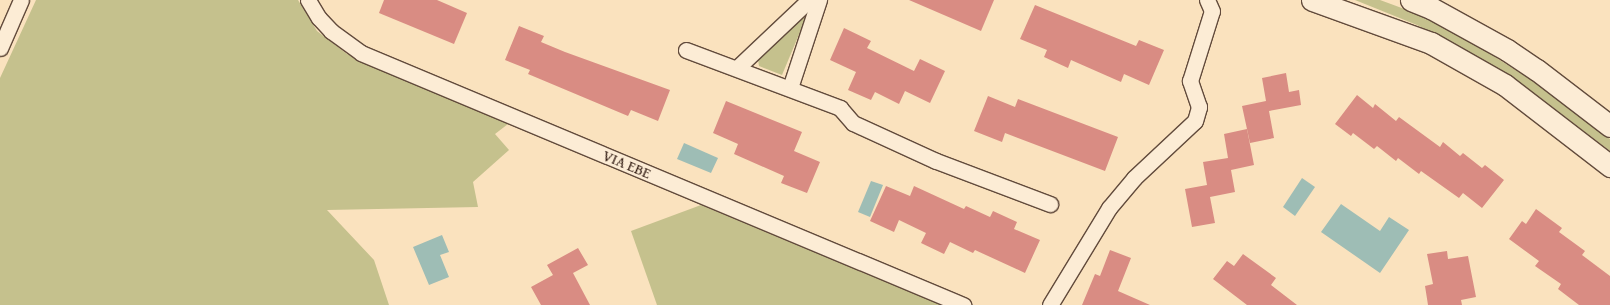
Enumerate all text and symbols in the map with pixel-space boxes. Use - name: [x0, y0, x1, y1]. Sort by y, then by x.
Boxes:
- street label: VIA EBE: [600, 146, 654, 182]

